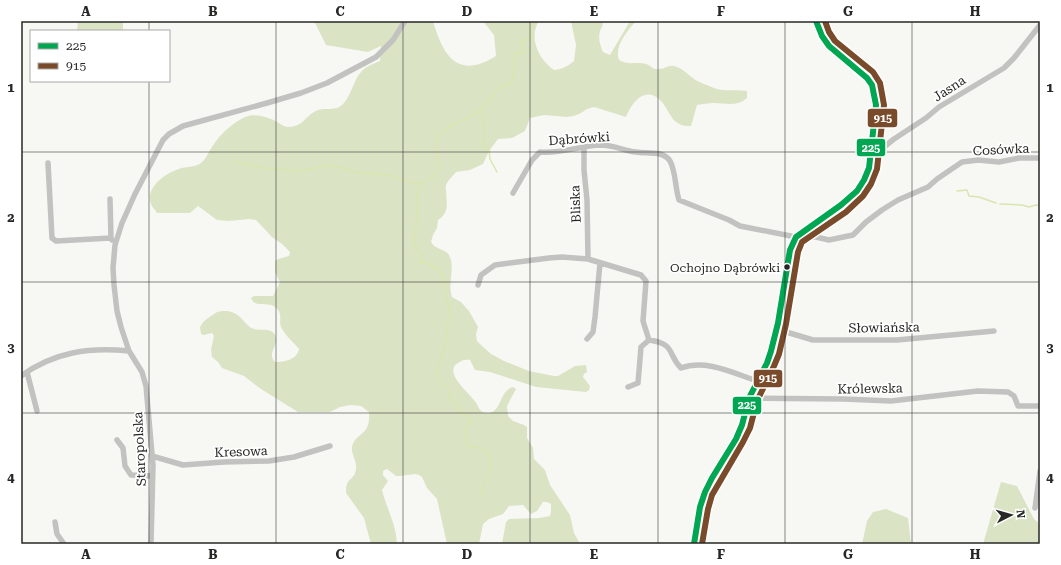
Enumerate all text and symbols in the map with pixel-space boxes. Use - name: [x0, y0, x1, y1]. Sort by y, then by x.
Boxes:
- text: A: [81, 4, 91, 19]
- text: B: [208, 4, 218, 19]
- text: C: [335, 4, 345, 19]
- text: D: [462, 4, 472, 19]
- text: E: [590, 4, 598, 19]
- text: F: [717, 4, 725, 19]
- text: G: [843, 4, 853, 19]
- text: H: [970, 4, 981, 19]
- legend: [30, 30, 170, 82]
- text: 225: [66, 39, 86, 53]
- text: 915: [66, 59, 86, 73]
- street label: Jasna: [930, 72, 968, 104]
- text: 1: [7, 80, 15, 95]
- text: 1: [1046, 80, 1054, 95]
- line badge: 915: [867, 108, 898, 128]
- text: 915: [874, 112, 892, 125]
- street label: Dąbrówki: [548, 129, 610, 148]
- line badge: 225: [856, 138, 886, 157]
- street label: Cosówka: [972, 141, 1030, 158]
- text: 225: [862, 142, 880, 155]
- street label: Bliska: [567, 185, 584, 223]
- text: 2: [7, 210, 15, 225]
- text: 2: [1046, 210, 1054, 225]
- place label: Ochojno Dąbrówki: [670, 261, 780, 275]
- marker: Ochojno Dąbrówki: [782, 262, 792, 272]
- street label: Słowiańska: [848, 319, 920, 336]
- text: 3: [7, 340, 15, 355]
- text: 3: [1046, 340, 1054, 355]
- line badge: 915: [753, 369, 783, 388]
- text: 915: [759, 372, 777, 385]
- street label: Królewska: [837, 380, 903, 397]
- line badge: 225: [732, 396, 762, 415]
- text: 225: [738, 399, 756, 412]
- street label: Staropolska: [130, 411, 149, 487]
- street label: Kresowa: [214, 443, 268, 460]
- text: 4: [7, 470, 15, 485]
- text: 4: [1046, 470, 1054, 485]
- north arrow: [991, 495, 1031, 535]
- text: N: [1014, 509, 1027, 519]
- text: A: [81, 547, 91, 562]
- text: B: [208, 547, 218, 562]
- text: C: [335, 547, 345, 562]
- text: D: [462, 547, 472, 562]
- text: E: [590, 547, 598, 562]
- text: F: [717, 547, 725, 562]
- text: G: [843, 547, 853, 562]
- text: H: [970, 547, 981, 562]

